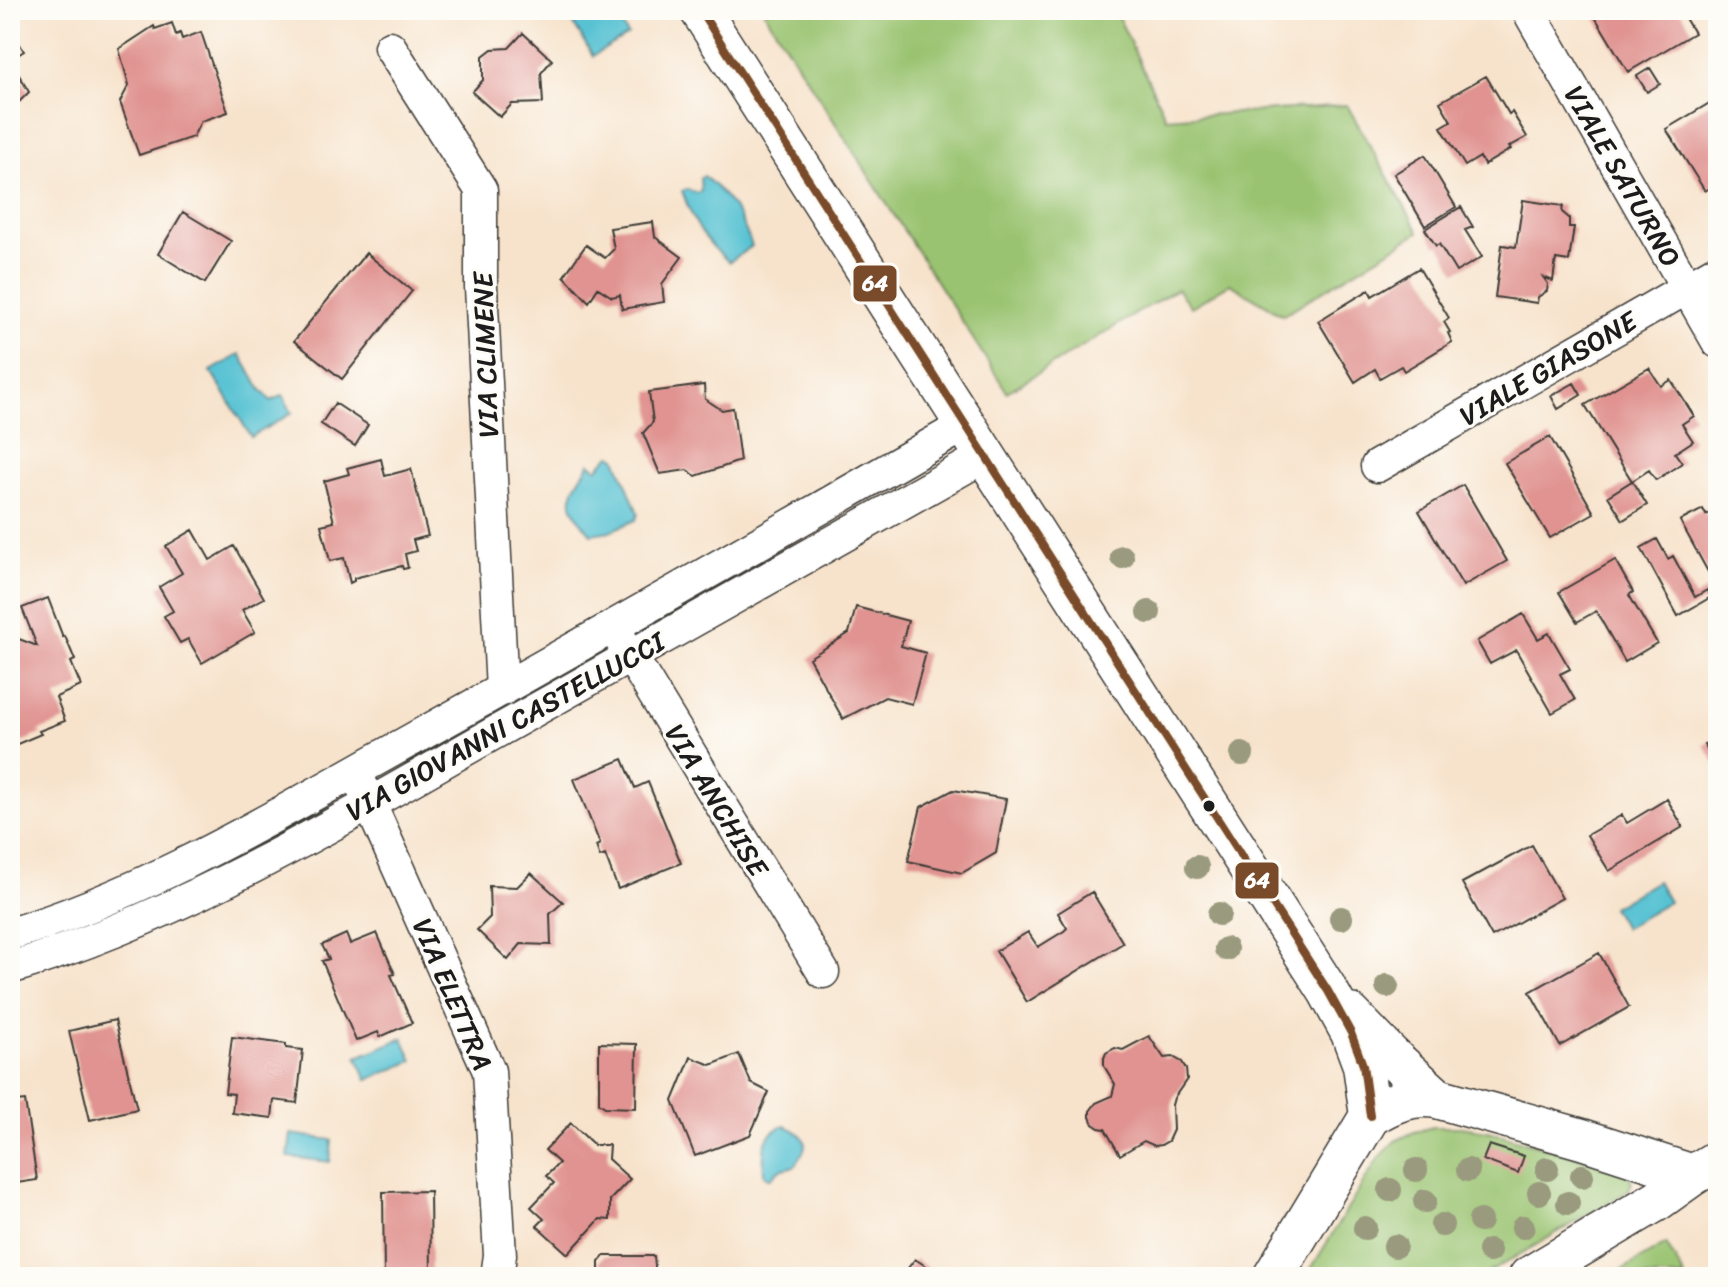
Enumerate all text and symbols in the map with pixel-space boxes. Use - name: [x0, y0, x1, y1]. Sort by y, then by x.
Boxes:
- street label: VIALE SATURNO: [1550, 76, 1695, 277]
- line badge: 64: [852, 264, 898, 303]
- text: 64: [861, 264, 888, 303]
- street label: VIA CLIMENE: [458, 270, 513, 439]
- street label: VIALE GIASONE: [1450, 297, 1648, 439]
- street label: VIA GIOVANNI CASTELLUCCI: [336, 617, 676, 835]
- street label: VIA ANCHISE: [651, 714, 783, 888]
- unlabelled marker: [1201, 798, 1217, 814]
- line badge: 64: [1234, 861, 1280, 900]
- text: 64: [1243, 861, 1270, 900]
- street label: VIA ELETTRA: [398, 910, 507, 1078]

